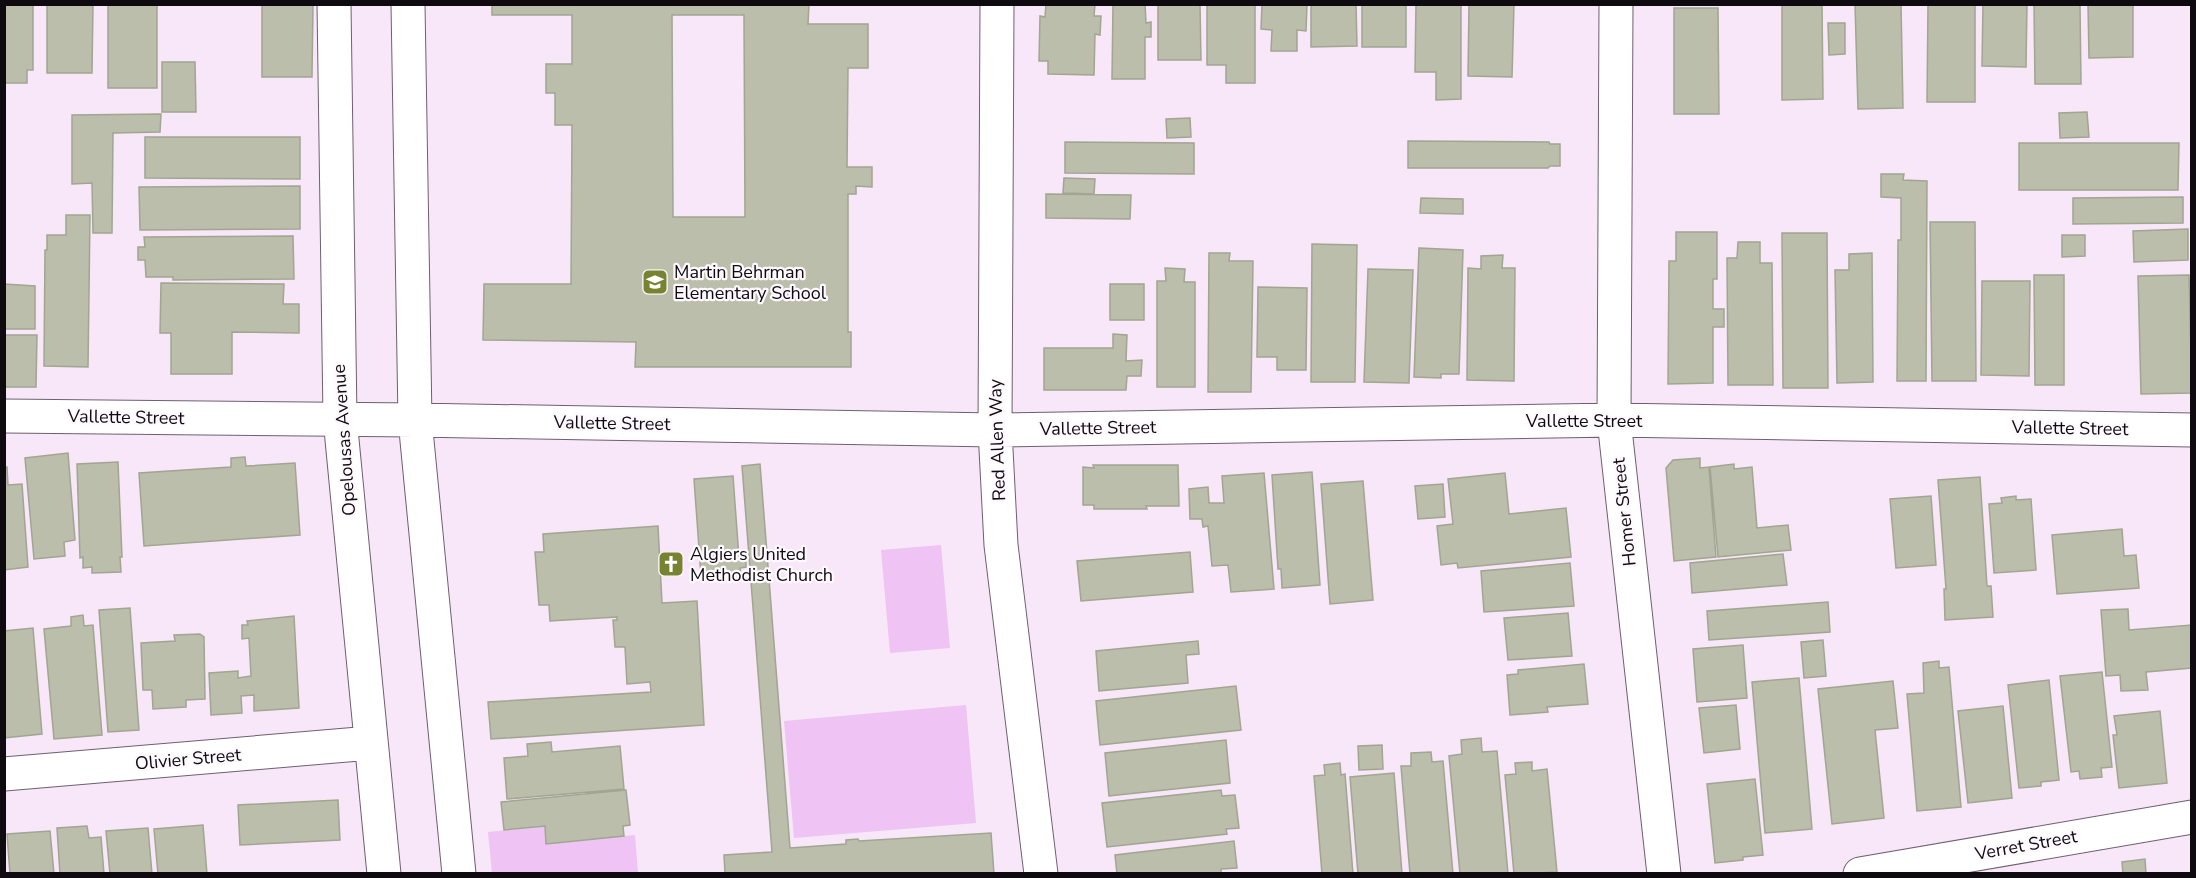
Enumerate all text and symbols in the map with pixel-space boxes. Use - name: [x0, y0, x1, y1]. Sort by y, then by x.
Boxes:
- place label: Martin Behrman Elementary School: [674, 260, 827, 305]
- school or university icon: Martin Behrman Elementary School: [640, 267, 670, 297]
- street label: Opelousas Avenue: [327, 363, 361, 517]
- street label: Red Allen Way: [983, 378, 1011, 501]
- street label: Vallette Street: [66, 404, 185, 430]
- street label: Vallette Street: [1525, 409, 1643, 433]
- street label: Vallette Street: [552, 410, 671, 436]
- street label: Vallette Street: [1038, 415, 1157, 441]
- street label: Vallette Street: [2010, 415, 2129, 441]
- street label: Homer Street: [1606, 456, 1642, 567]
- place label: Algiers United Methodist Church: [690, 542, 833, 587]
- church icon: Algiers United Methodist Church: [656, 549, 686, 579]
- street label: Olivier Street: [134, 742, 243, 776]
- street label: Verret Street: [1972, 824, 2080, 866]

